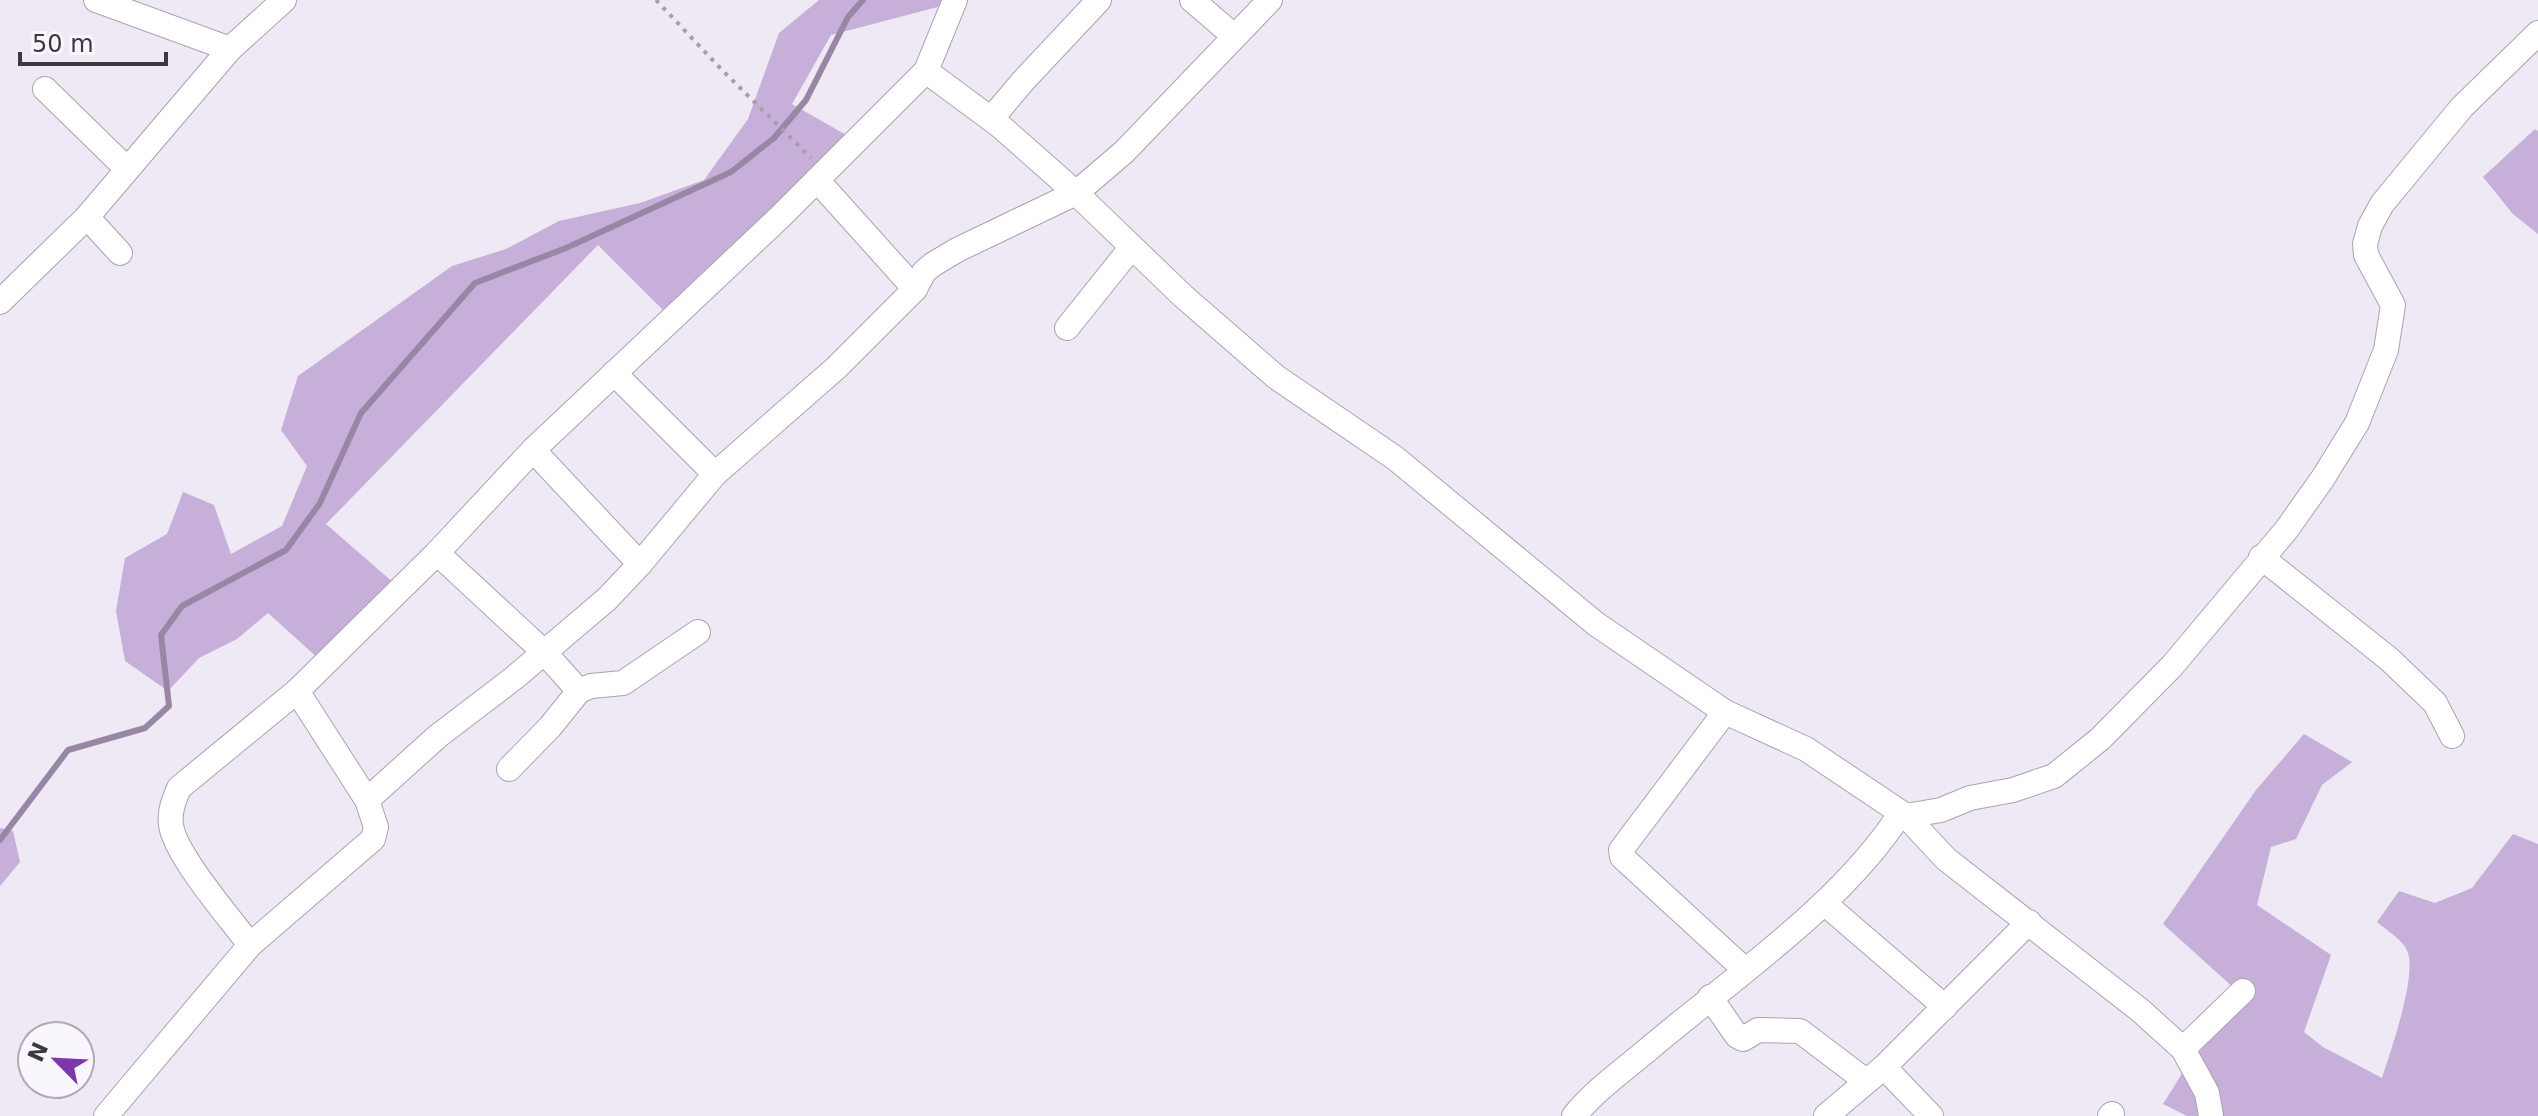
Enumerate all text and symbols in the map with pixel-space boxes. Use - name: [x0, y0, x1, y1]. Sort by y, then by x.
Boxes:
- scale bar: [20, 16, 166, 66]
- text: 50 m: [32, 30, 94, 58]
- north arrow: [16, 1020, 96, 1100]
- text: N: [23, 1039, 53, 1066]

